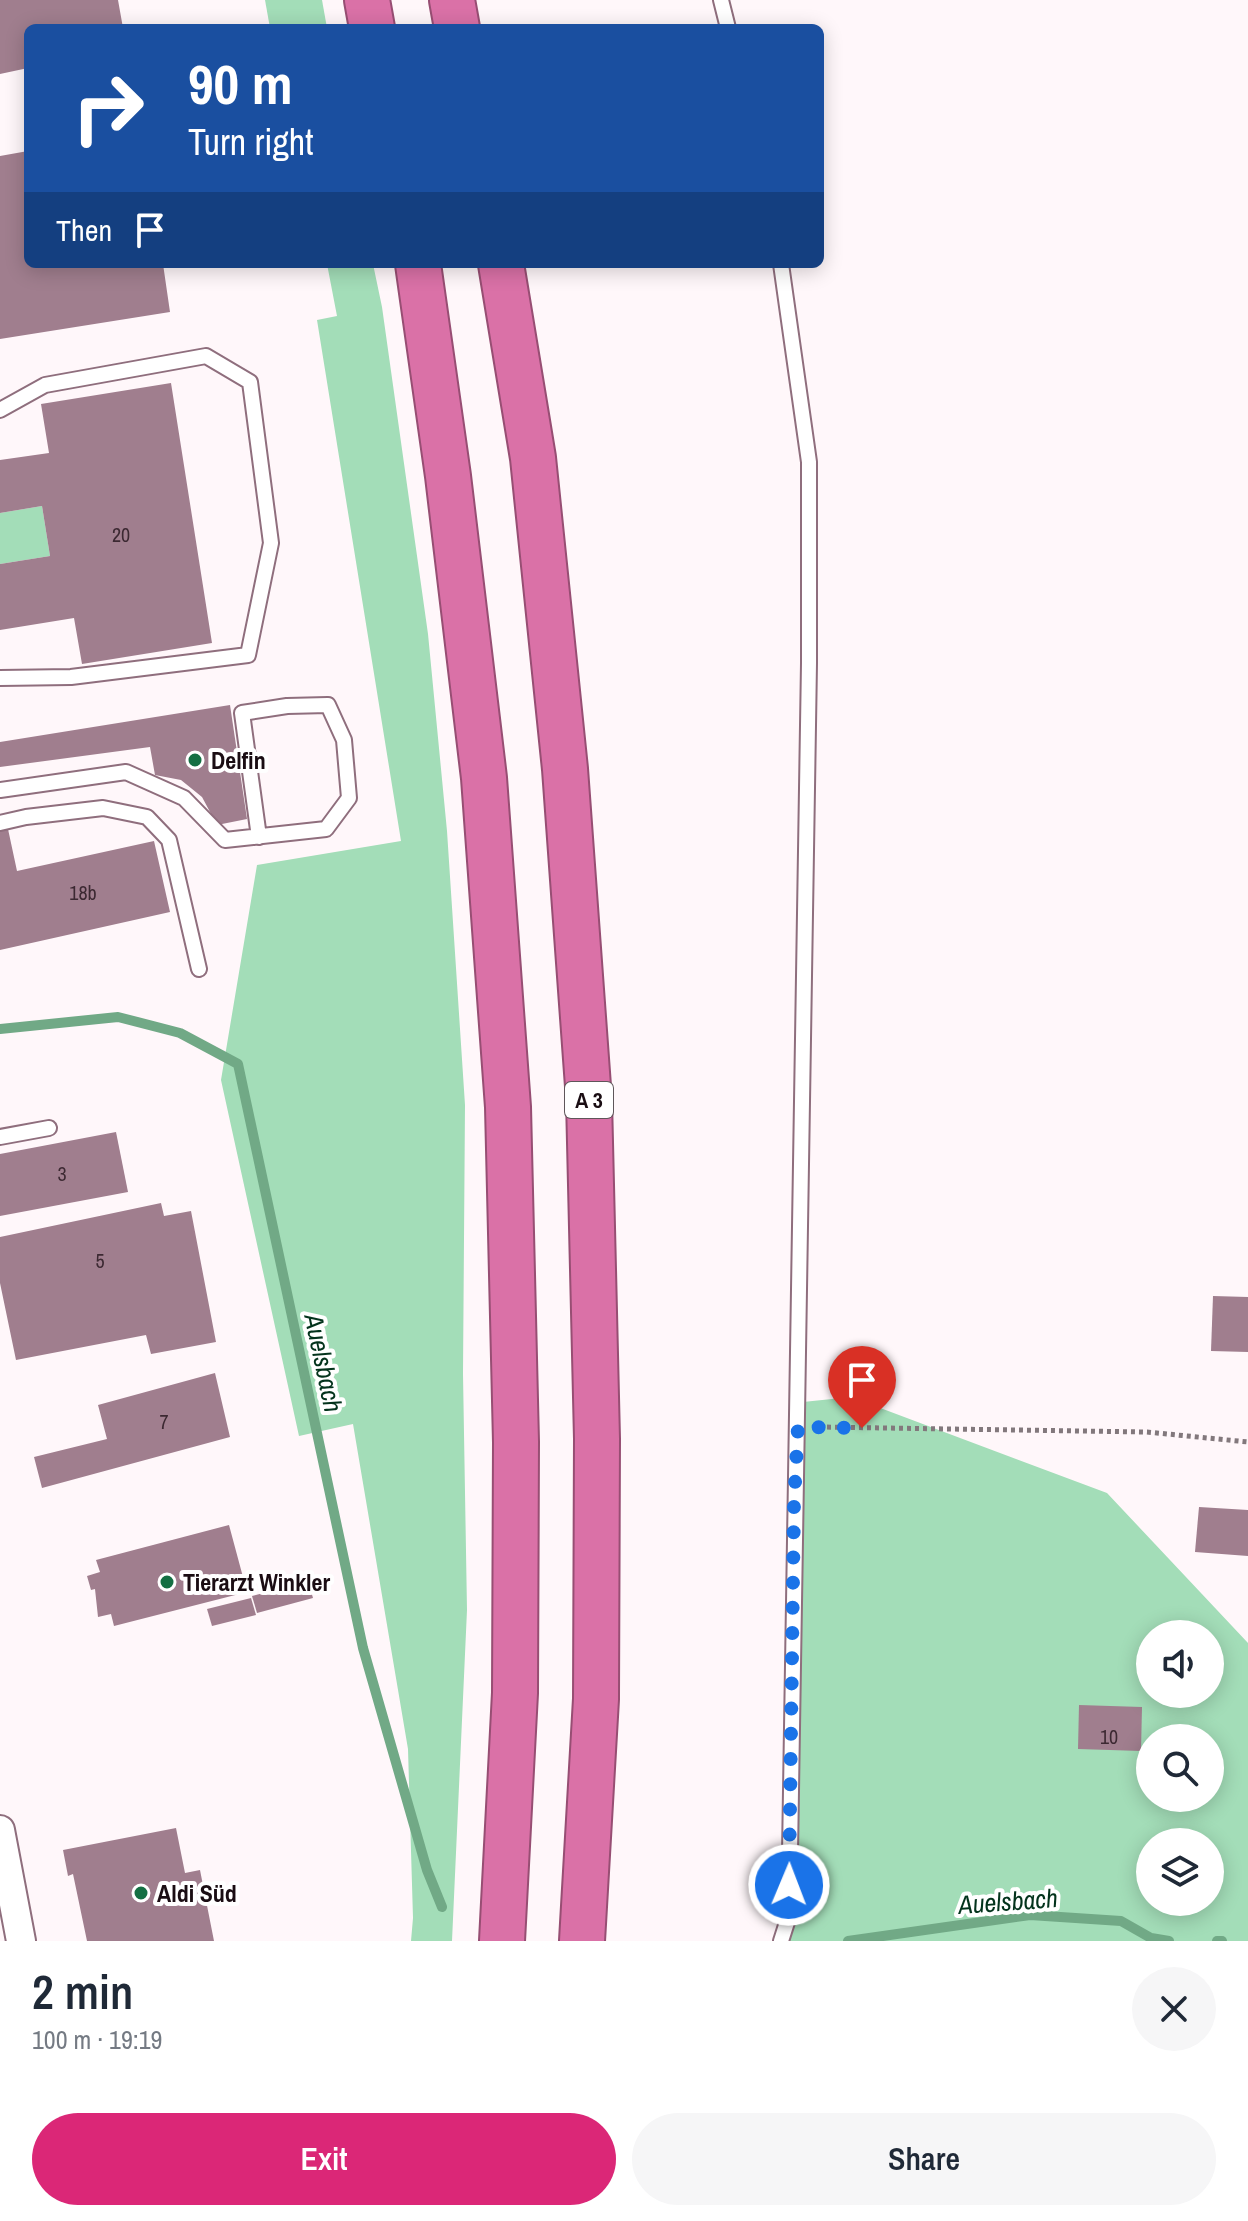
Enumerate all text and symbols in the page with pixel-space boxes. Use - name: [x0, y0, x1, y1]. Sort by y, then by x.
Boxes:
- text: 90 m: [188, 46, 293, 121]
- icon: right: [56, 56, 160, 160]
- text: Turn right: [188, 118, 313, 166]
- icon: arrive: [128, 208, 172, 252]
- text: Then: [56, 210, 112, 250]
- house number: 20: [112, 521, 130, 548]
- place label: Delfin: [211, 744, 266, 776]
- marker: Delfin: [186, 751, 204, 769]
- house number: 18b: [69, 879, 97, 906]
- road number: A 3: [565, 1082, 613, 1118]
- house number: 3: [57, 1160, 67, 1187]
- house number: 5: [95, 1247, 105, 1274]
- water label: Auelsbach: [296, 1310, 351, 1415]
- pin: [828, 1346, 896, 1428]
- icon: arrive: [840, 1358, 884, 1402]
- house number: 7: [159, 1408, 169, 1435]
- place label: Tierarzt Winkler: [183, 1566, 330, 1598]
- marker: Tierarzt Winkler: [158, 1573, 176, 1591]
- map controls: [1136, 1620, 1224, 1916]
- button: sound: [1136, 1620, 1224, 1708]
- house number: 10: [1100, 1723, 1118, 1750]
- button: search: [1136, 1724, 1224, 1812]
- button: layers: [1136, 1828, 1224, 1916]
- position arrow: [747, 1843, 831, 1927]
- place label: Aldi Süd: [157, 1877, 237, 1909]
- water label: Auelsbach: [956, 1880, 1059, 1922]
- marker: Aldi Süd: [132, 1884, 150, 1902]
- text: 2 min: [32, 1959, 133, 2024]
- button: close: [1132, 1967, 1216, 2051]
- text: 100 m · 19:19: [32, 2022, 162, 2057]
- button: Exit: [32, 2113, 616, 2205]
- button: Share: [632, 2113, 1216, 2205]

